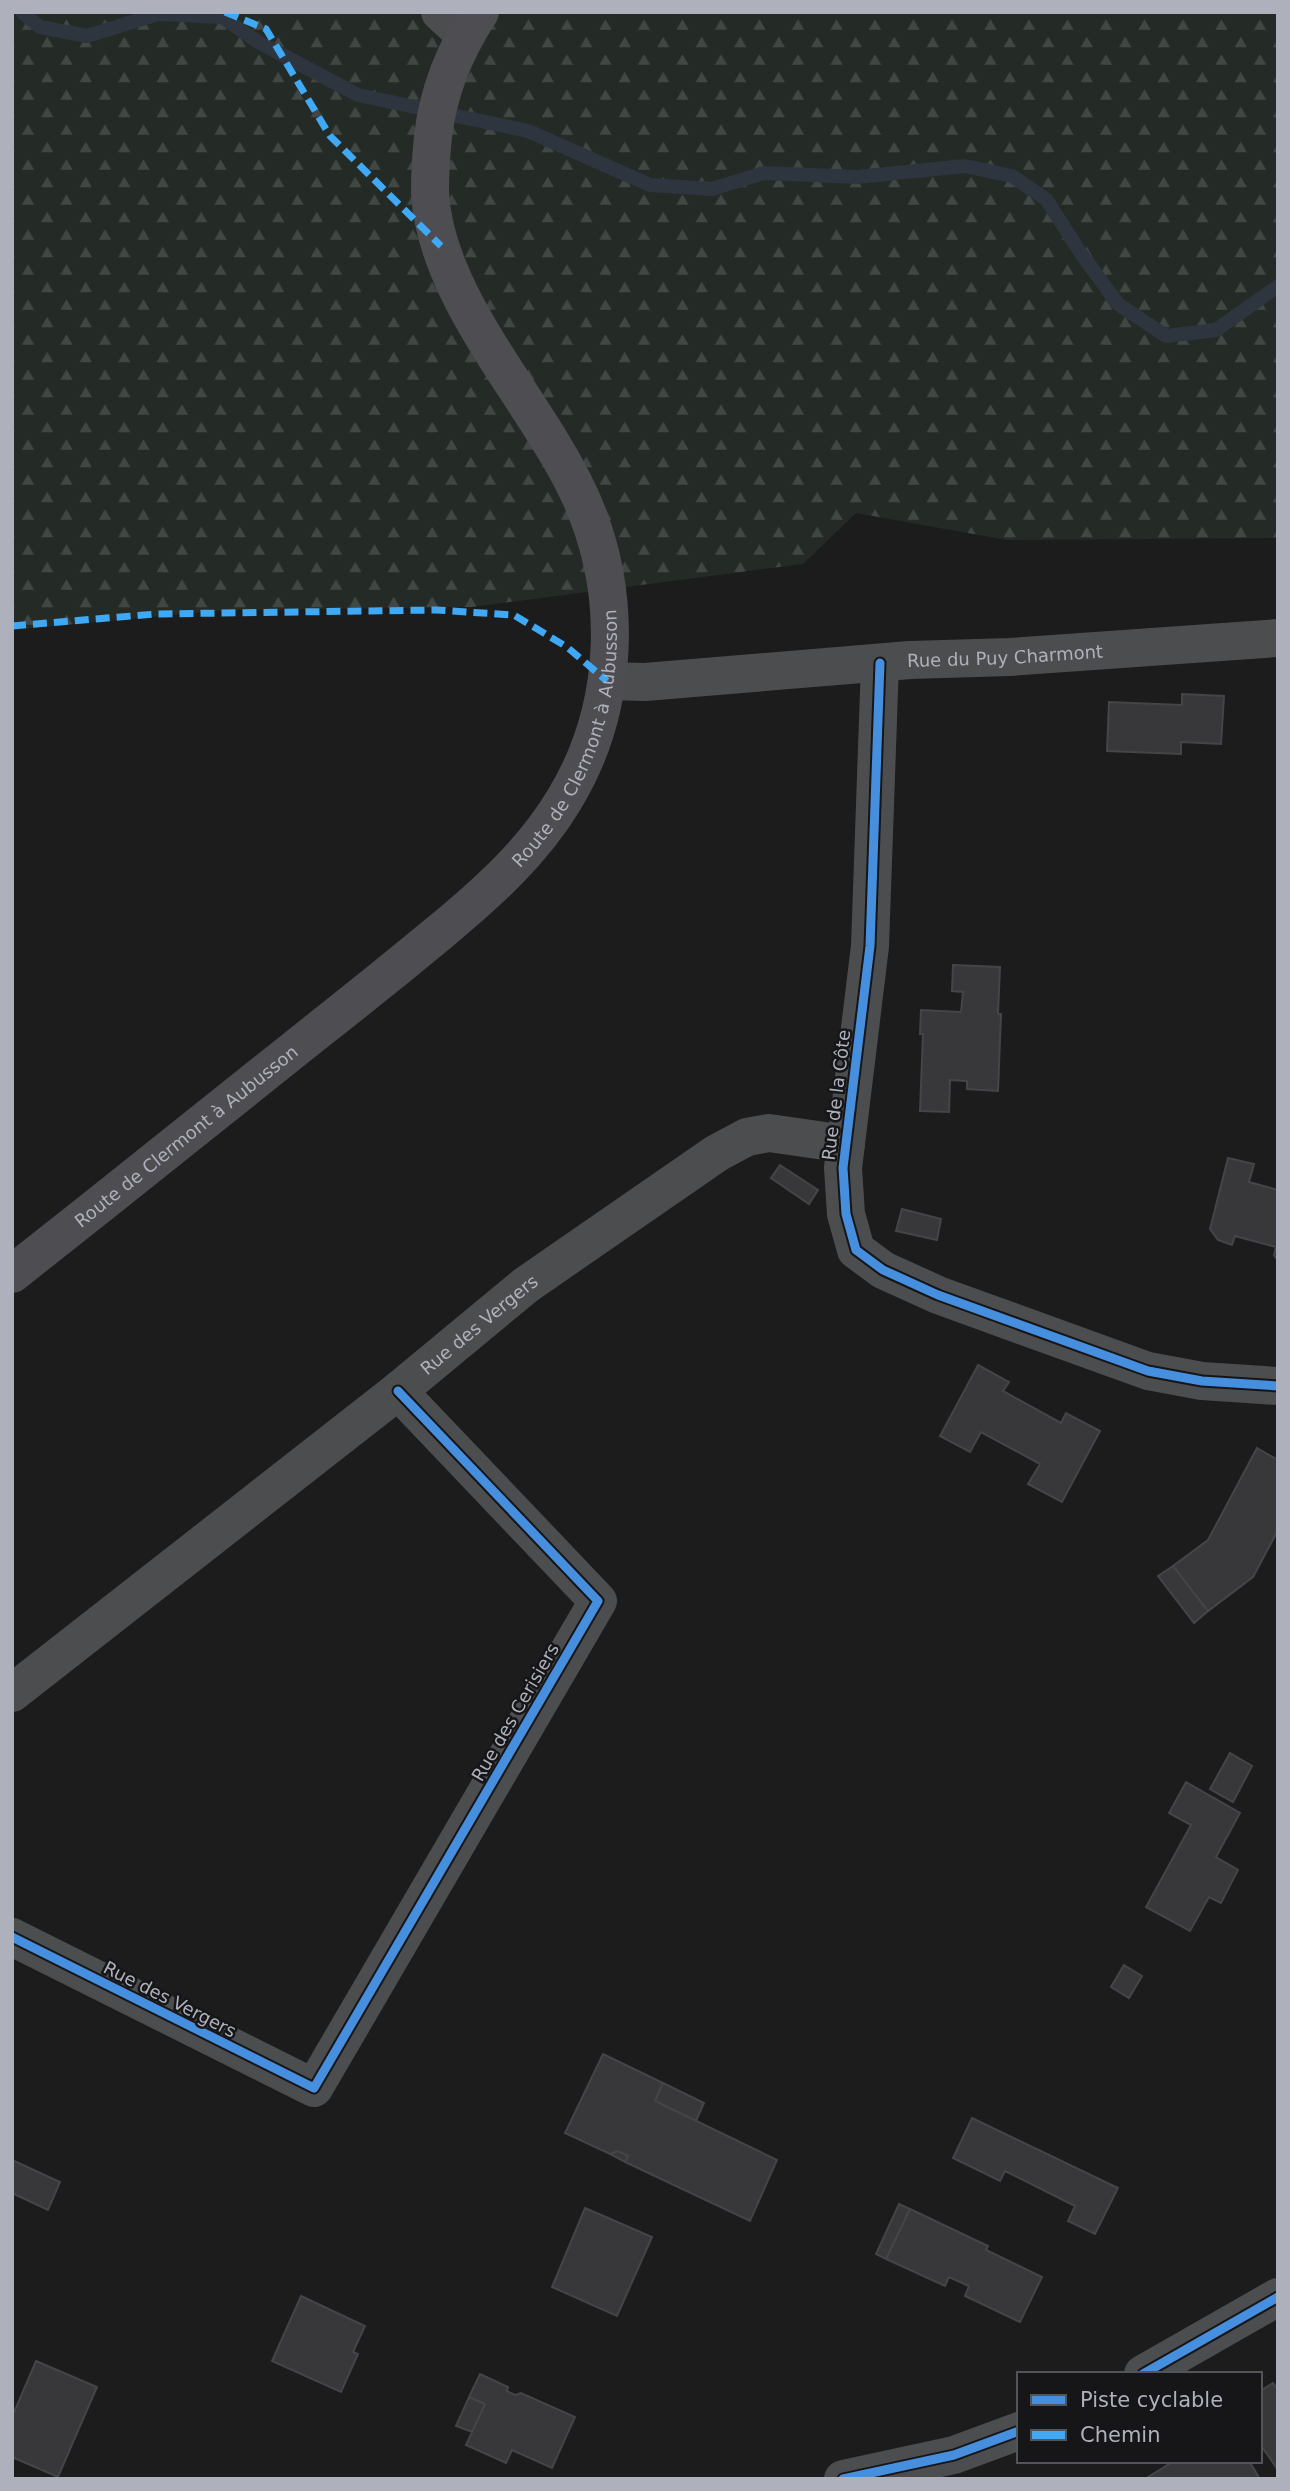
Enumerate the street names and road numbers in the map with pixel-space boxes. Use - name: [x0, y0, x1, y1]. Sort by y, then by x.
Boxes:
- street label: Route de Clermont à Aubusson: [507, 609, 620, 871]
- street label: Rue du Puy Charmont: [907, 640, 1104, 671]
- street label: Rue de la Côte: [818, 1028, 854, 1162]
- street label: Route de Clermont à Aubusson: [70, 1040, 302, 1231]
- street label: Rue des Vergers: [416, 1270, 542, 1379]
- street label: Rue des Cerisiers: [467, 1639, 563, 1785]
- street label: Rue des Vergers: [100, 1957, 240, 2041]

